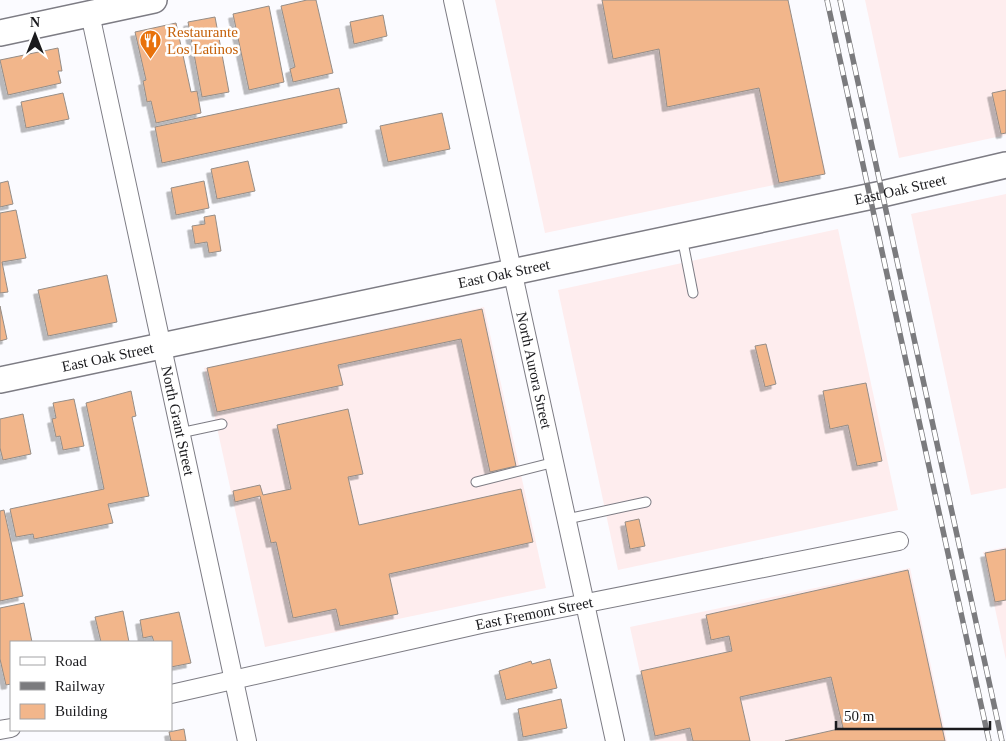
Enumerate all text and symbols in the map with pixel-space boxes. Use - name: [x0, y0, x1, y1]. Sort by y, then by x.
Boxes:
- north arrow: [10, 10, 60, 60]
- text: N: [30, 15, 40, 30]
- place label: Restaurante Los Latinos: [167, 24, 238, 57]
- restaurant icon: Restaurante Los Latinos: [139, 29, 163, 60]
- street label: East Oak Street: [853, 171, 948, 208]
- street label: East Oak Street: [457, 256, 552, 291]
- street label: North Aurora Street: [513, 310, 555, 431]
- street label: East Oak Street: [60, 340, 156, 375]
- street label: North Grant Street: [158, 364, 198, 478]
- street label: East Fremont Street: [474, 594, 595, 633]
- legend: [10, 641, 172, 731]
- text: Road: [55, 653, 87, 669]
- text: Railway: [55, 678, 105, 694]
- scale bar: [836, 698, 990, 730]
- text: Building: [55, 703, 108, 719]
- text: 50 m: [844, 708, 875, 724]

